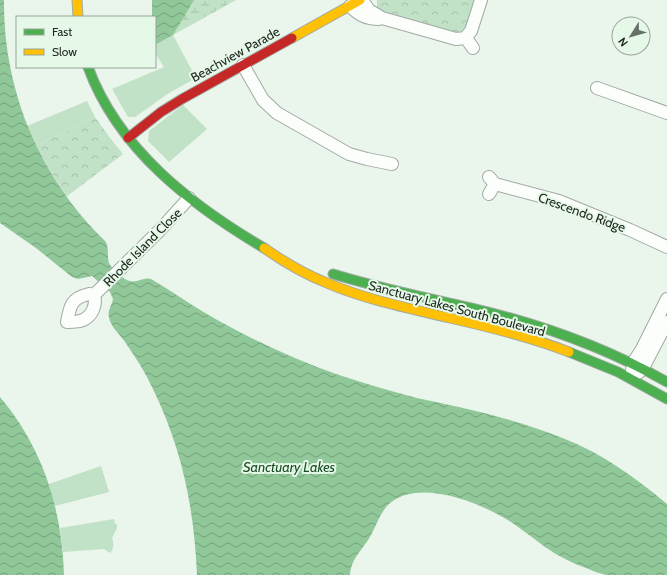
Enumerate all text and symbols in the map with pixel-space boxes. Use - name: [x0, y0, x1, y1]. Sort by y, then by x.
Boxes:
- legend: [16, 16, 156, 68]
- north arrow: [611, 16, 651, 56]
- street label: Beachview Parade: [188, 23, 283, 85]
- text: Fast: [52, 24, 72, 39]
- text: N: [615, 35, 631, 49]
- text: Slow: [52, 44, 77, 59]
- street label: Crescendo Ridge: [536, 189, 628, 235]
- street label: Rhode Island Close: [99, 204, 185, 290]
- street label: Sanctuary Lakes South Boulevard: [367, 277, 547, 339]
- water label: Sanctuary Lakes: [243, 458, 336, 476]

